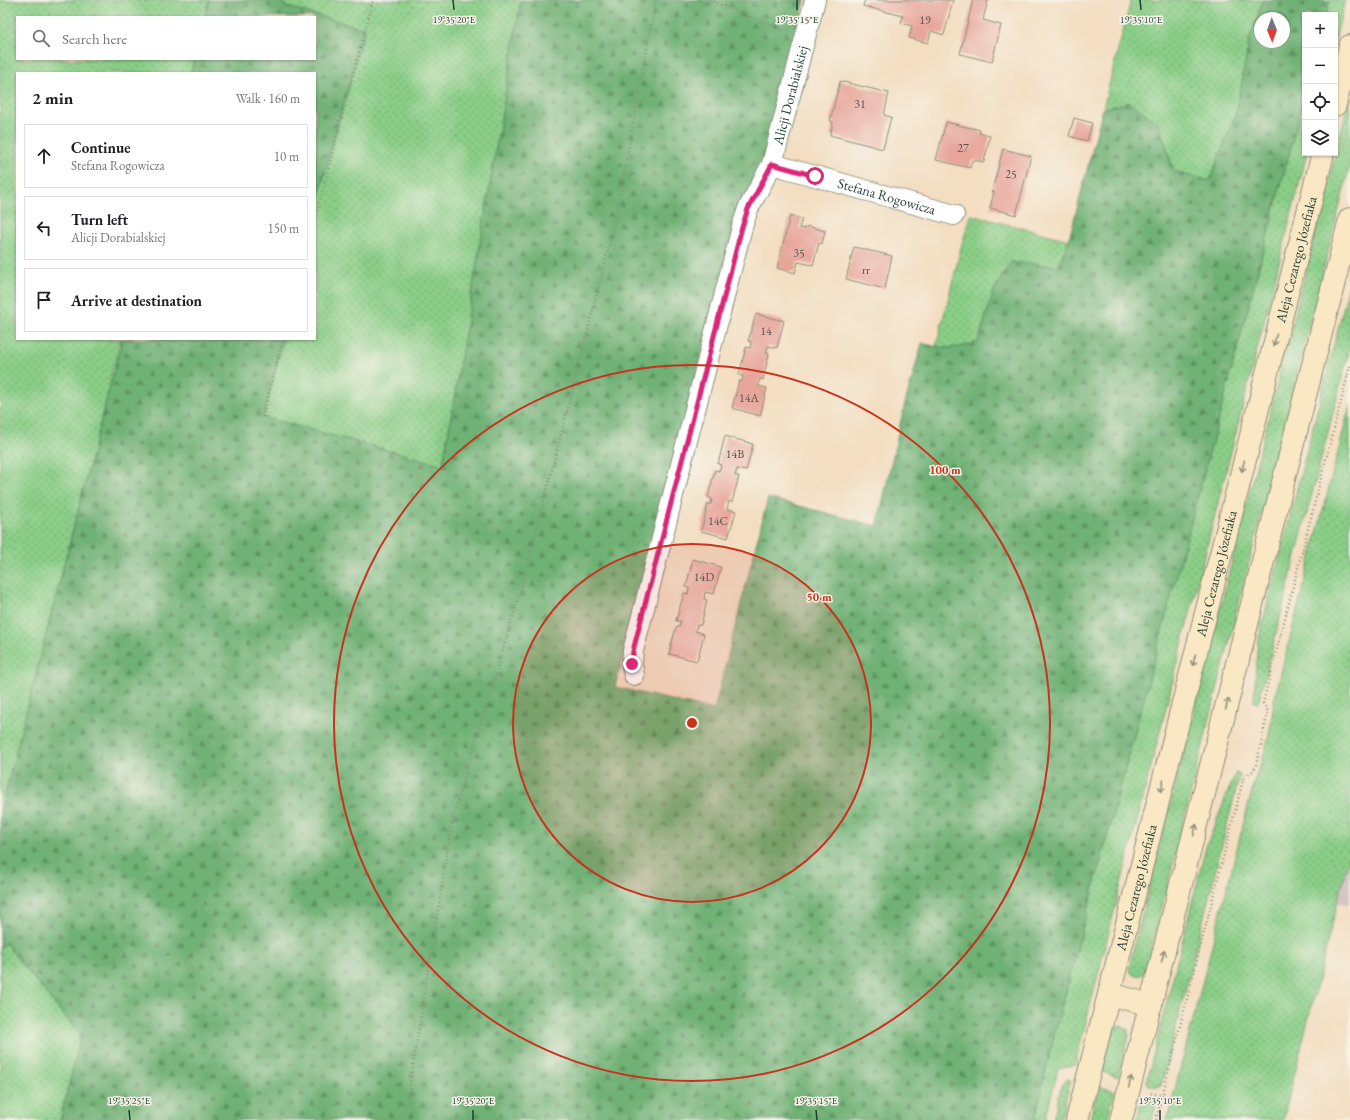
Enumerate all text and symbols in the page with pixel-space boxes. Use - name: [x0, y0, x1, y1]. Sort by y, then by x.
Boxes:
- house number: 19: [919, 12, 931, 28]
- north arrow: [1254, 12, 1290, 48]
- map controls: [1302, 12, 1338, 156]
- button: +: [1302, 12, 1338, 48]
- text: 19°35'20"E: [433, 13, 476, 26]
- text: 19°35'15"E: [776, 13, 819, 26]
- text: 19°35'10"E: [1120, 13, 1163, 26]
- search box: [16, 16, 316, 60]
- icon: search: [30, 27, 52, 49]
- text: Search here: [62, 29, 127, 48]
- street label: Alicji Dorabialskiej: [768, 44, 812, 148]
- button: −: [1302, 48, 1338, 84]
- button: locate: [1302, 84, 1338, 120]
- text: 2 min: [32, 87, 73, 109]
- text: Walk · 160 m: [236, 90, 300, 107]
- house number: 31: [854, 96, 866, 112]
- button: layers: [1302, 120, 1338, 156]
- text: Continue: [71, 138, 131, 157]
- house number: 27: [957, 140, 969, 156]
- icon: ahead: [33, 145, 55, 167]
- text: 10 m: [274, 148, 299, 165]
- text: Stefana Rogowicza: [71, 157, 165, 174]
- house number: 25: [1005, 166, 1017, 182]
- route start: [806, 167, 824, 185]
- street label: Stefana Rogowicza: [836, 174, 938, 219]
- street label: Aleja Cezarego Józefiaka: [1271, 194, 1321, 325]
- text: Turn left: [71, 210, 128, 229]
- icon: left: [33, 217, 55, 239]
- text: 150 m: [268, 220, 299, 237]
- text: Alicji Dorabialskiej: [71, 229, 165, 246]
- house number: 35: [793, 245, 805, 261]
- house number: rr: [862, 262, 870, 278]
- icon: arrive: [33, 289, 55, 311]
- text: Arrive at destination: [71, 291, 202, 310]
- house number: 14: [760, 323, 772, 339]
- one-way arrow: [1271, 333, 1279, 346]
- house number: 14A: [739, 390, 760, 406]
- house number: 14B: [726, 446, 744, 462]
- one-way arrow: [1239, 459, 1246, 472]
- text: 100 m: [929, 462, 961, 478]
- street label: Aleja Cezarego Józefiaka: [1191, 508, 1241, 639]
- house number: 14C: [708, 513, 728, 529]
- house number: 14D: [694, 569, 714, 585]
- text: 50 m: [806, 589, 832, 605]
- one-way arrow: [1190, 653, 1197, 666]
- route end: [623, 655, 641, 673]
- one-way arrow: [1224, 698, 1231, 711]
- centre of rings: [685, 716, 699, 730]
- one-way arrow: [1158, 779, 1165, 792]
- street label: Aleja Cezarego Józefiaka: [1111, 822, 1161, 953]
- one-way arrow: [1192, 824, 1199, 837]
- one-way arrow: [1160, 950, 1167, 963]
- one-way arrow: [1127, 1076, 1135, 1089]
- text: 19°35'25"E: [108, 1094, 151, 1107]
- text: 19°35'20"E: [452, 1094, 495, 1107]
- text: 19°35'15"E: [795, 1094, 838, 1107]
- text: 19°35'10"E: [1139, 1094, 1182, 1107]

